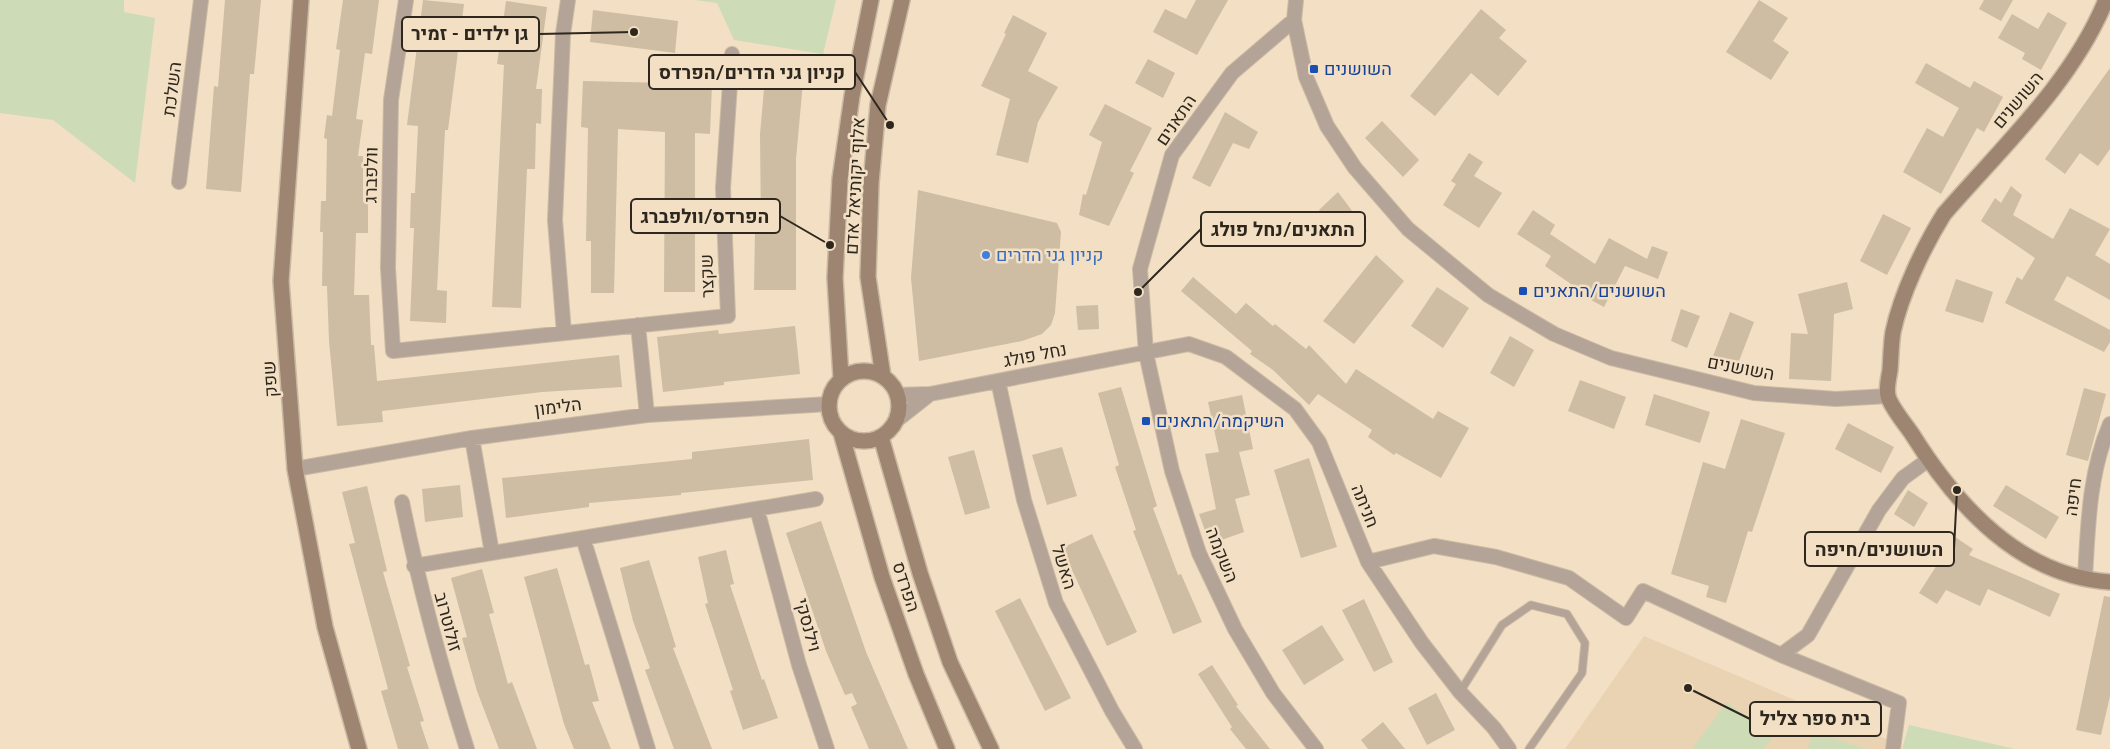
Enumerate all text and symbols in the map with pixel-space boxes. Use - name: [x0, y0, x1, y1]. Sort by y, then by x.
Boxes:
- callout: גן ילדים - זמיר: [402, 17, 539, 51]
- text: גן ילדים - זמיר: [411, 21, 529, 44]
- callout: קניון גני הדרים/הפרדס: [649, 55, 855, 89]
- place label: השושנים: [1324, 57, 1392, 79]
- street label: השלכת: [157, 60, 185, 118]
- text: קניון גני הדרים/הפרדס: [659, 60, 845, 83]
- marker: השושנים: [1308, 63, 1320, 75]
- street label: השושנים: [1987, 66, 2047, 132]
- street label: התאנים: [1150, 90, 1200, 149]
- street label: אלוף יקותיאל אדם: [839, 117, 869, 255]
- street label: וולפברג: [359, 147, 381, 203]
- callout: הפרדס/וולפברג: [631, 199, 780, 233]
- text: הפרדס/וולפברג: [641, 204, 769, 227]
- callout: התאנים/נחל פולג: [1201, 212, 1365, 246]
- text: התאנים/נחל פולג: [1211, 217, 1355, 240]
- place label: קניון גני הדרים: [996, 243, 1103, 265]
- marker: קניון גני הדרים: [980, 249, 992, 261]
- street label: שקצר: [694, 254, 718, 298]
- place label: השושנים/התאנים: [1533, 279, 1666, 301]
- marker: השושנים/התאנים: [1517, 285, 1529, 297]
- street label: נחל פולג: [1001, 337, 1068, 371]
- street label: השושנים: [1706, 350, 1777, 384]
- street label: שפק: [257, 360, 281, 398]
- street label: הלימון: [533, 392, 583, 420]
- place label: השיקמה/התאנים: [1156, 409, 1284, 431]
- marker: השיקמה/התאנים: [1140, 415, 1152, 427]
- street label: חיפה: [2059, 477, 2085, 517]
- street label: חניתה: [1347, 481, 1384, 530]
- street label: השקמה: [1202, 524, 1244, 586]
- callout: השושנים/חיפה: [1805, 532, 1954, 566]
- text: השושנים/חיפה: [1815, 537, 1943, 560]
- street label: האשל: [1048, 542, 1082, 592]
- street label: הפרדס: [889, 559, 925, 615]
- street label: זולוטרוב: [430, 589, 467, 654]
- street label: וילנסקי: [791, 596, 827, 654]
- callout: בית ספר צליל: [1750, 702, 1881, 736]
- text: בית ספר צליל: [1760, 706, 1871, 729]

